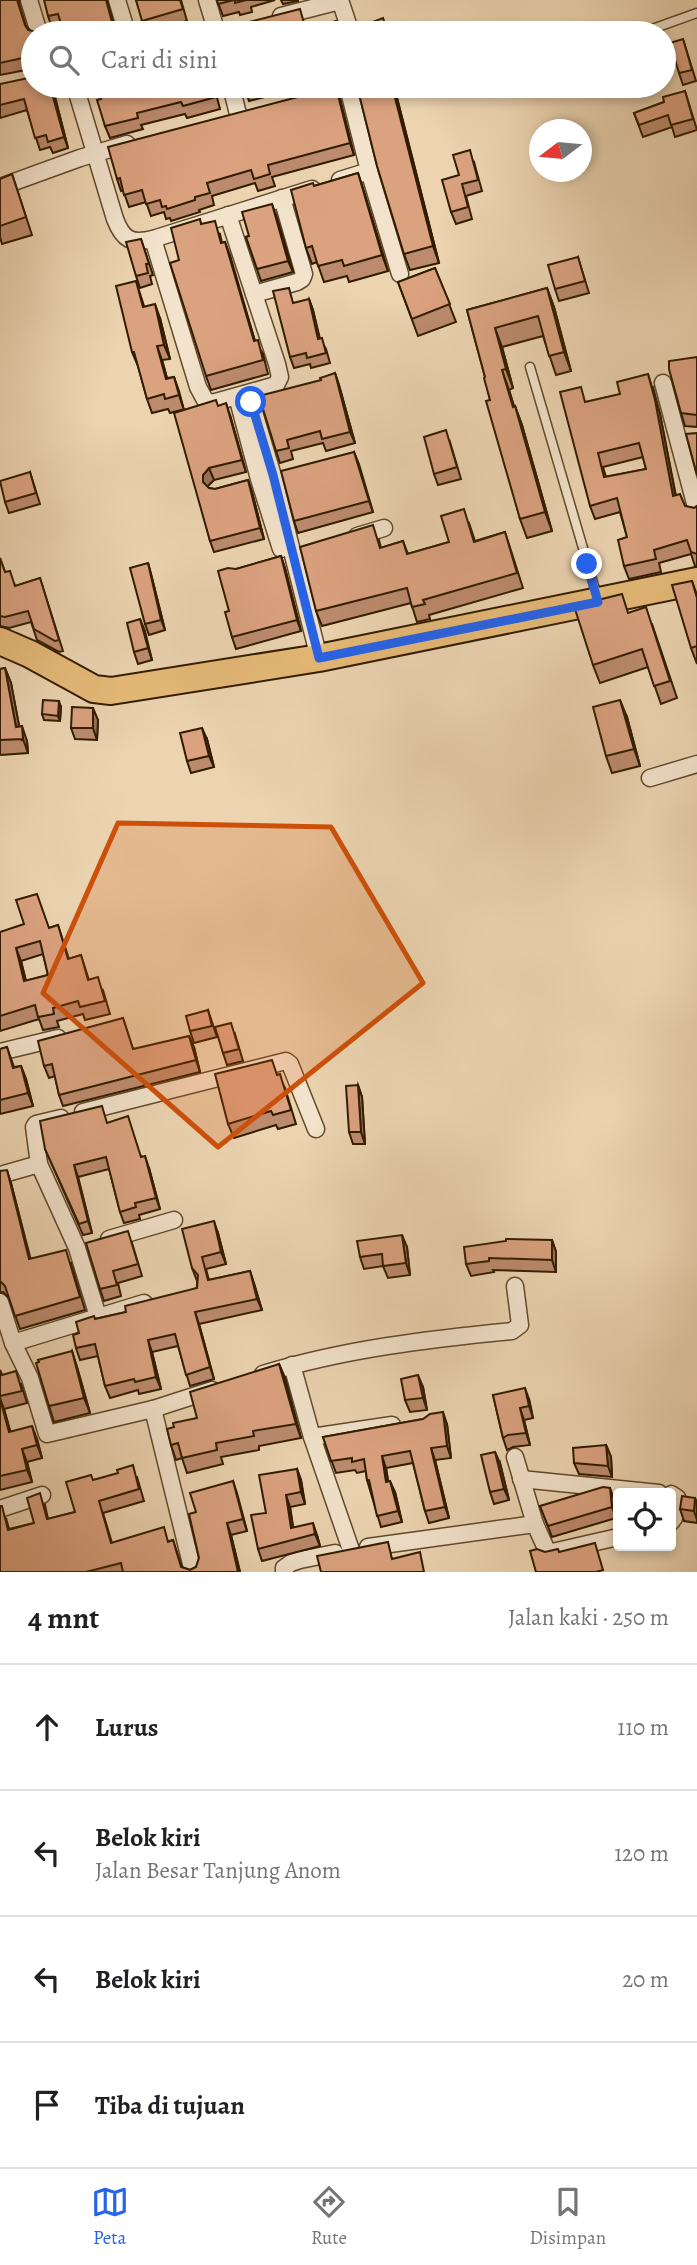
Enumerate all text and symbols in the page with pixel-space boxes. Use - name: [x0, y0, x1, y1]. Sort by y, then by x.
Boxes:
- search box: [21, 21, 676, 98]
- icon: search: [45, 41, 83, 79]
- text: Cari di sini: [101, 42, 218, 77]
- north arrow: [529, 119, 592, 182]
- route start: [235, 386, 266, 417]
- route end: [571, 548, 602, 579]
- map controls: [613, 1488, 676, 1551]
- button: locate: [613, 1488, 676, 1551]
- text: 4 mnt: [28, 1598, 99, 1638]
- text: Jalan kaki · 250 m: [508, 1602, 669, 1633]
- icon: ahead: [28, 1708, 66, 1746]
- text: Lurus: [95, 1710, 158, 1745]
- text: 110 m: [617, 1712, 669, 1743]
- text: Belok kiri: [95, 1820, 201, 1855]
- icon: left: [28, 1834, 66, 1872]
- text: 120 m: [614, 1838, 669, 1869]
- text: Jalan Besar Tanjung Anom: [95, 1855, 341, 1886]
- icon: left: [28, 1960, 66, 1998]
- text: Belok kiri: [95, 1962, 201, 1997]
- text: 20 m: [622, 1964, 669, 1995]
- icon: arrive: [28, 2086, 66, 2124]
- text: Tiba di tujuan: [95, 2088, 245, 2123]
- tab: Peta: [91, 2183, 129, 2251]
- tab: Rute: [310, 2183, 348, 2251]
- tab: Disimpan: [529, 2183, 606, 2251]

